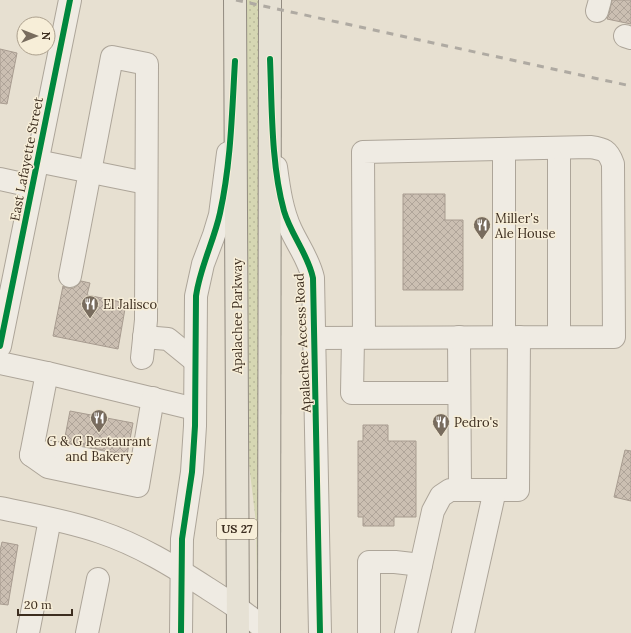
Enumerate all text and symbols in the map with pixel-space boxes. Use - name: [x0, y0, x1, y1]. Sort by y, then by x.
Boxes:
- north arrow: [16, 16, 56, 56]
- text: N: [39, 32, 53, 41]
- street label: East Lafayette Street: [6, 96, 47, 223]
- place label: Miller's Ale House: [494, 210, 555, 242]
- restaurant icon: Miller's Ale House: [472, 215, 492, 240]
- street label: Apalachee Parkway: [229, 258, 246, 375]
- street label: Apalachee Access Road: [290, 273, 315, 414]
- restaurant icon: El Jalisco: [80, 294, 100, 319]
- place label: El Jalisco: [103, 296, 157, 313]
- restaurant icon: G & G Restaurant and Bakery: [89, 408, 109, 433]
- restaurant icon: Pedro's: [431, 412, 451, 437]
- place label: Pedro's: [454, 414, 498, 431]
- place label: G & G Restaurant and Bakery: [47, 433, 151, 465]
- road number: US 27: [217, 519, 257, 539]
- scale bar: [18, 591, 72, 617]
- text: 20 m: [24, 597, 52, 612]

